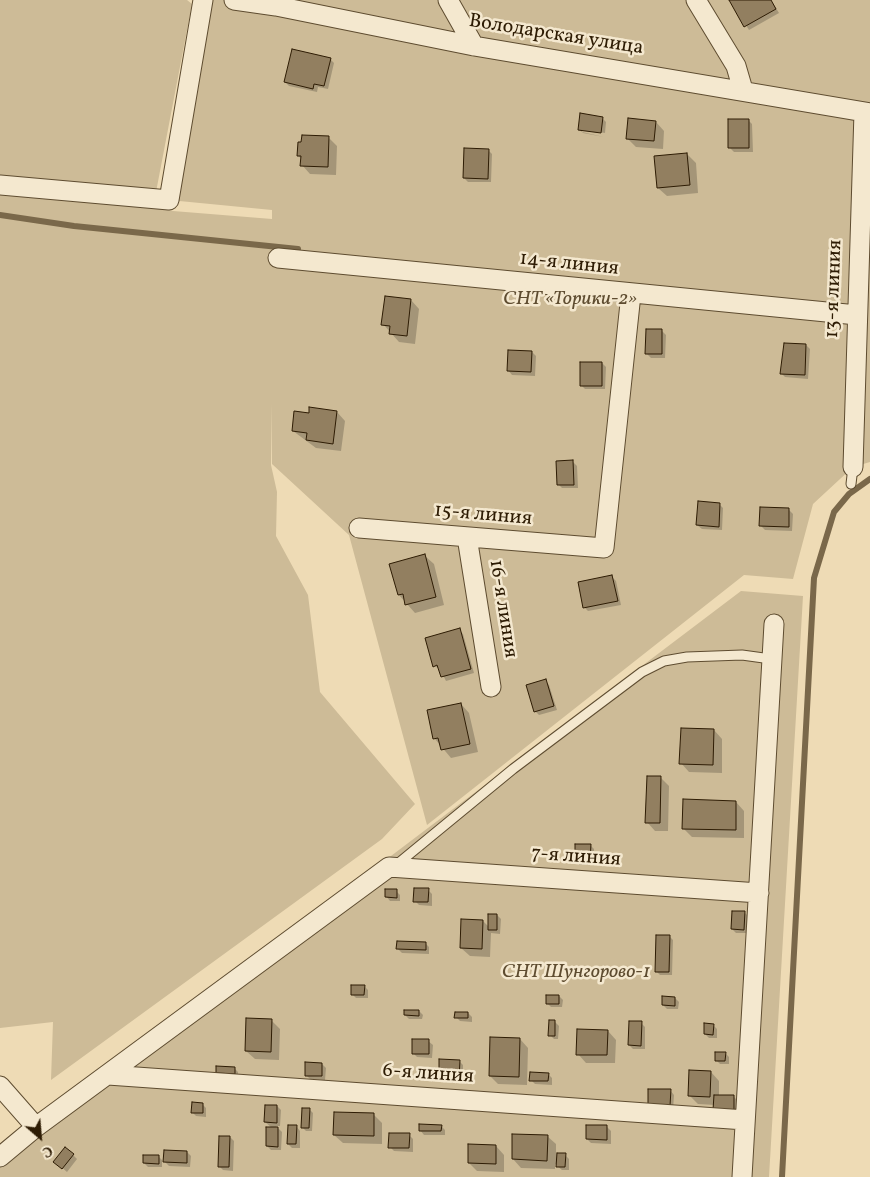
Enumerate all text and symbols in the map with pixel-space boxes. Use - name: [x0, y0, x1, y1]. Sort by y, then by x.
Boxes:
- street label: Володарская улица: [467, 10, 645, 62]
- street label: 13-я линия: [821, 239, 849, 339]
- street label: 14-я линия: [518, 248, 620, 282]
- park label: СНТ «Торики-2»: [503, 288, 637, 312]
- street label: 15-я линия: [433, 500, 533, 532]
- street label: 16-я линия: [482, 558, 522, 660]
- street label: 7-я линия: [530, 843, 622, 873]
- park label: СНТ Шунгорово-1: [502, 961, 650, 985]
- street label: 6-я линия: [382, 1060, 474, 1090]
- north arrow: [15, 1112, 65, 1162]
- text: С: [39, 1140, 55, 1161]

